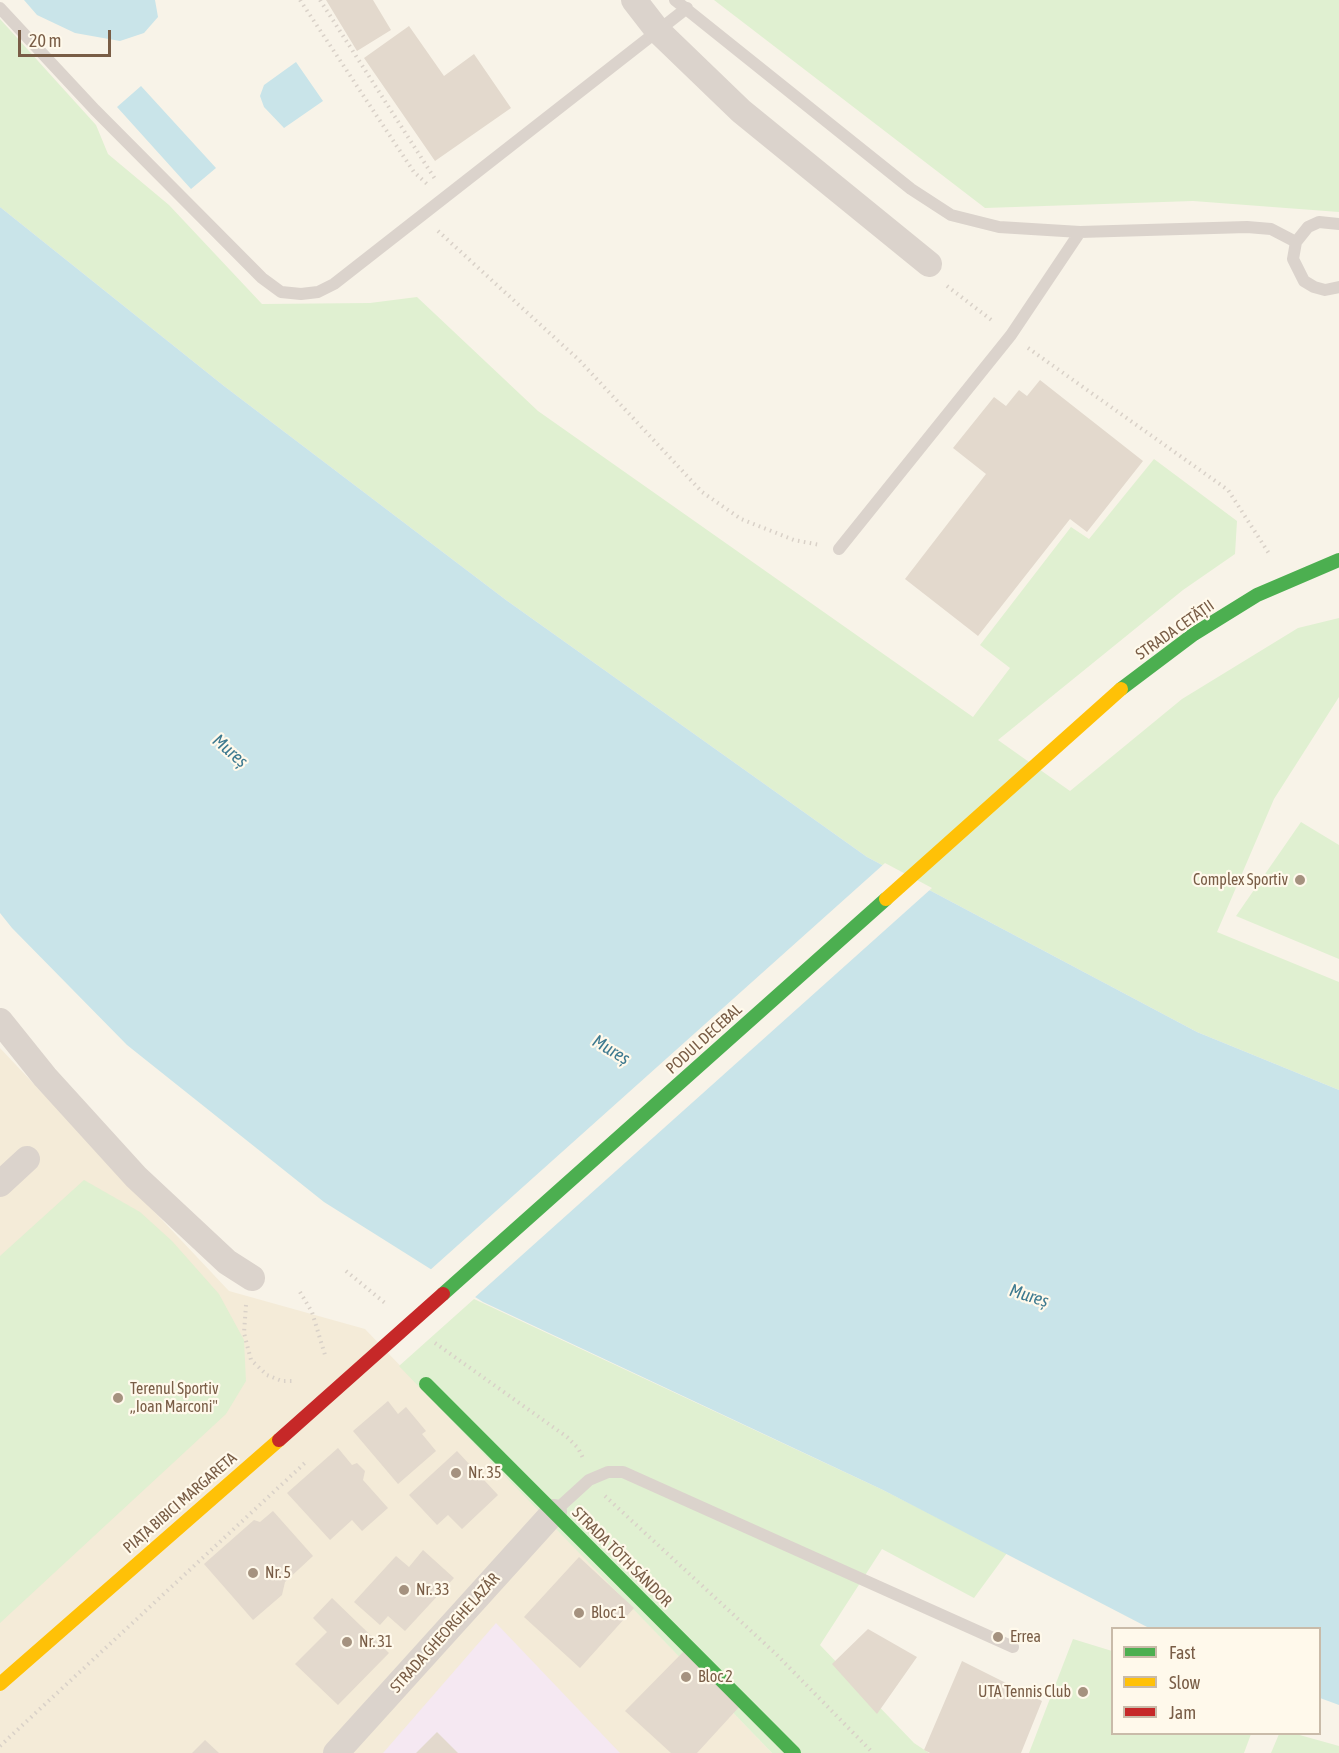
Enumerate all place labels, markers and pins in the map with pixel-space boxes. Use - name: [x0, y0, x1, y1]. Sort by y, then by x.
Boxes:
- place label: Complex Sportiv: [1193, 870, 1288, 890]
- marker: Complex Sportiv: [1293, 873, 1307, 887]
- place label: Terenul Sportiv ,,Ioan Marconi": [130, 1379, 218, 1417]
- marker: Terenul Sportiv ,,Ioan Marconi": [111, 1391, 125, 1405]
- place label: Nr. 35: [468, 1463, 502, 1483]
- marker: Nr. 35: [449, 1466, 463, 1480]
- place label: Nr. 5: [265, 1563, 291, 1583]
- marker: Nr. 5: [246, 1566, 260, 1580]
- place label: Nr. 33: [416, 1580, 450, 1600]
- marker: Nr. 33: [397, 1583, 411, 1597]
- place label: Bloc 1: [591, 1603, 626, 1623]
- marker: Bloc 1: [572, 1606, 586, 1620]
- place label: Errea: [1010, 1627, 1041, 1647]
- marker: Errea: [991, 1630, 1005, 1644]
- place label: Nr. 31: [359, 1632, 393, 1652]
- marker: Nr. 31: [340, 1635, 354, 1649]
- place label: Bloc 2: [698, 1667, 733, 1687]
- marker: Bloc 2: [679, 1670, 693, 1684]
- place label: UTA Tennis Club: [978, 1682, 1071, 1702]
- marker: UTA Tennis Club: [1076, 1685, 1090, 1699]

